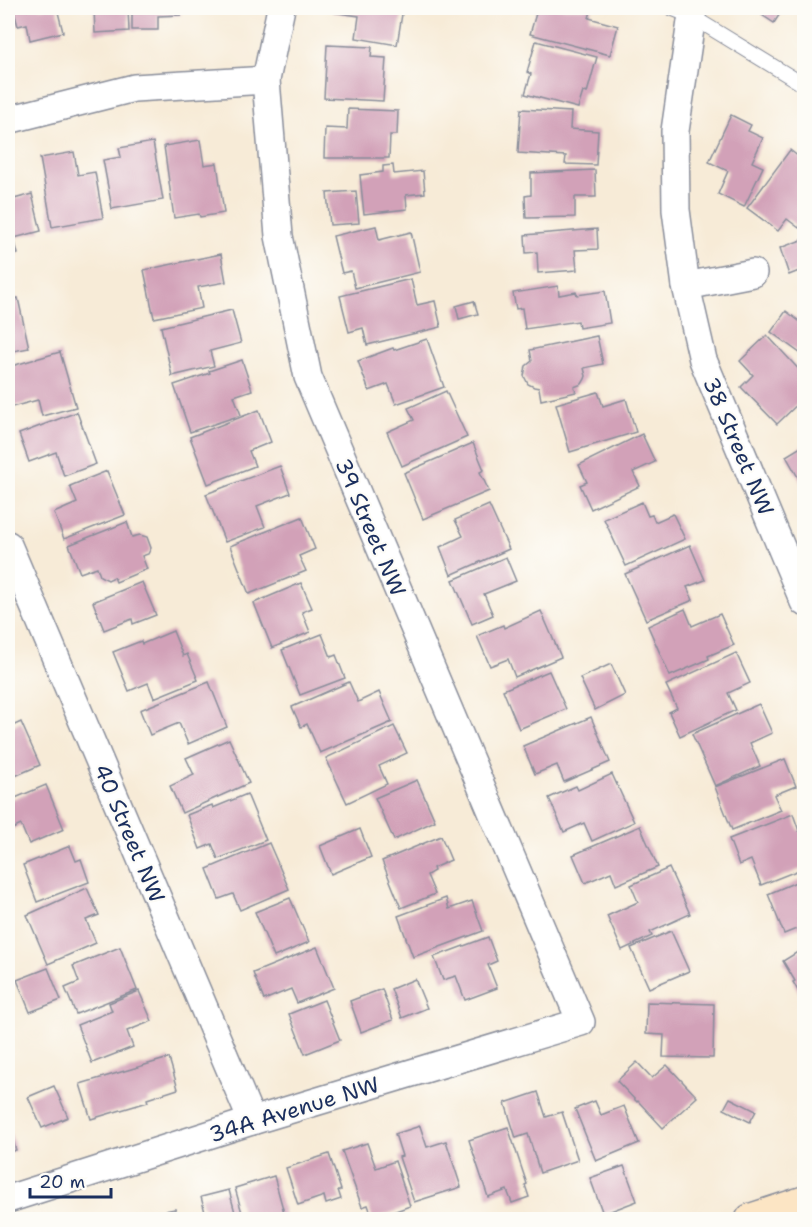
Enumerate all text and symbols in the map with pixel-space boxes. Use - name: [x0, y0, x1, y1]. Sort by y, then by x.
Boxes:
- street label: 38 Street NW: [696, 373, 781, 520]
- street label: 39 Street NW: [328, 454, 413, 601]
- street label: 40 Street NW: [87, 759, 172, 907]
- street label: 34A Avenue NW: [206, 1070, 383, 1149]
- scale bar: [30, 1161, 111, 1199]
- text: 20 m: [39, 1170, 85, 1194]

